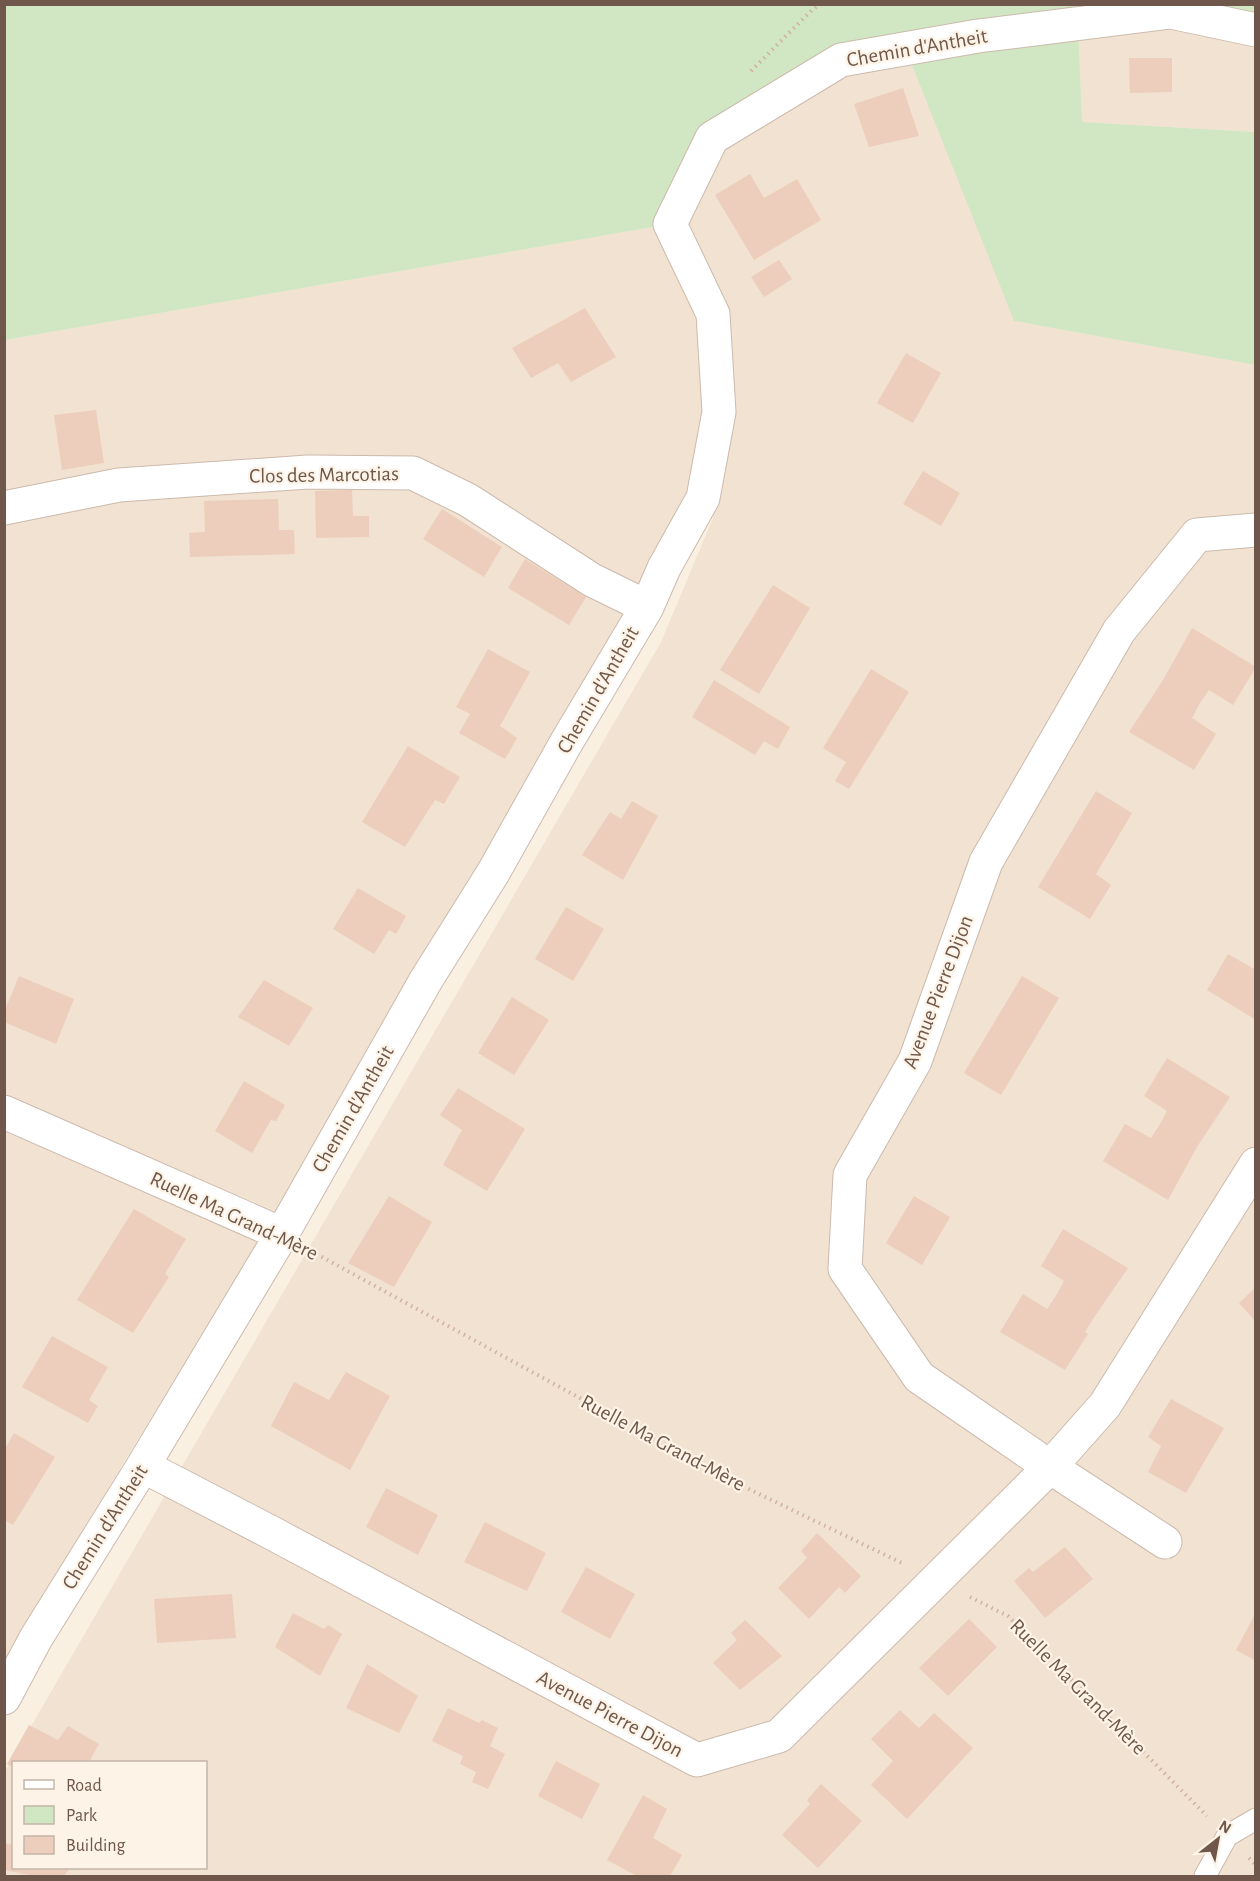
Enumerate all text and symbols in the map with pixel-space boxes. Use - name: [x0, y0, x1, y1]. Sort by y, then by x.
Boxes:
- street label: Chemin d'Antheit: [845, 25, 989, 71]
- street label: Clos des Marcotias: [249, 463, 399, 487]
- street label: Chemin d'Antheit: [553, 623, 643, 757]
- street label: Avenue Pierre Dijon: [899, 913, 977, 1071]
- street label: Chemin d'Antheit: [308, 1042, 398, 1176]
- street label: Ruelle Ma Grand-Mère: [147, 1168, 321, 1264]
- street label: Ruelle Ma Grand-Mère: [577, 1391, 749, 1495]
- street label: Chemin d'Antheit: [58, 1461, 152, 1593]
- street label: Ruelle Ma Grand-Mère: [1006, 1615, 1150, 1759]
- street label: Avenue Pierre Dijon: [533, 1667, 687, 1761]
- legend: [12, 1761, 207, 1869]
- text: Road: [66, 1777, 102, 1795]
- text: Park: [66, 1807, 98, 1825]
- north arrow: [1188, 1809, 1248, 1869]
- text: N: [1216, 1817, 1234, 1837]
- text: Building: [66, 1837, 126, 1855]

